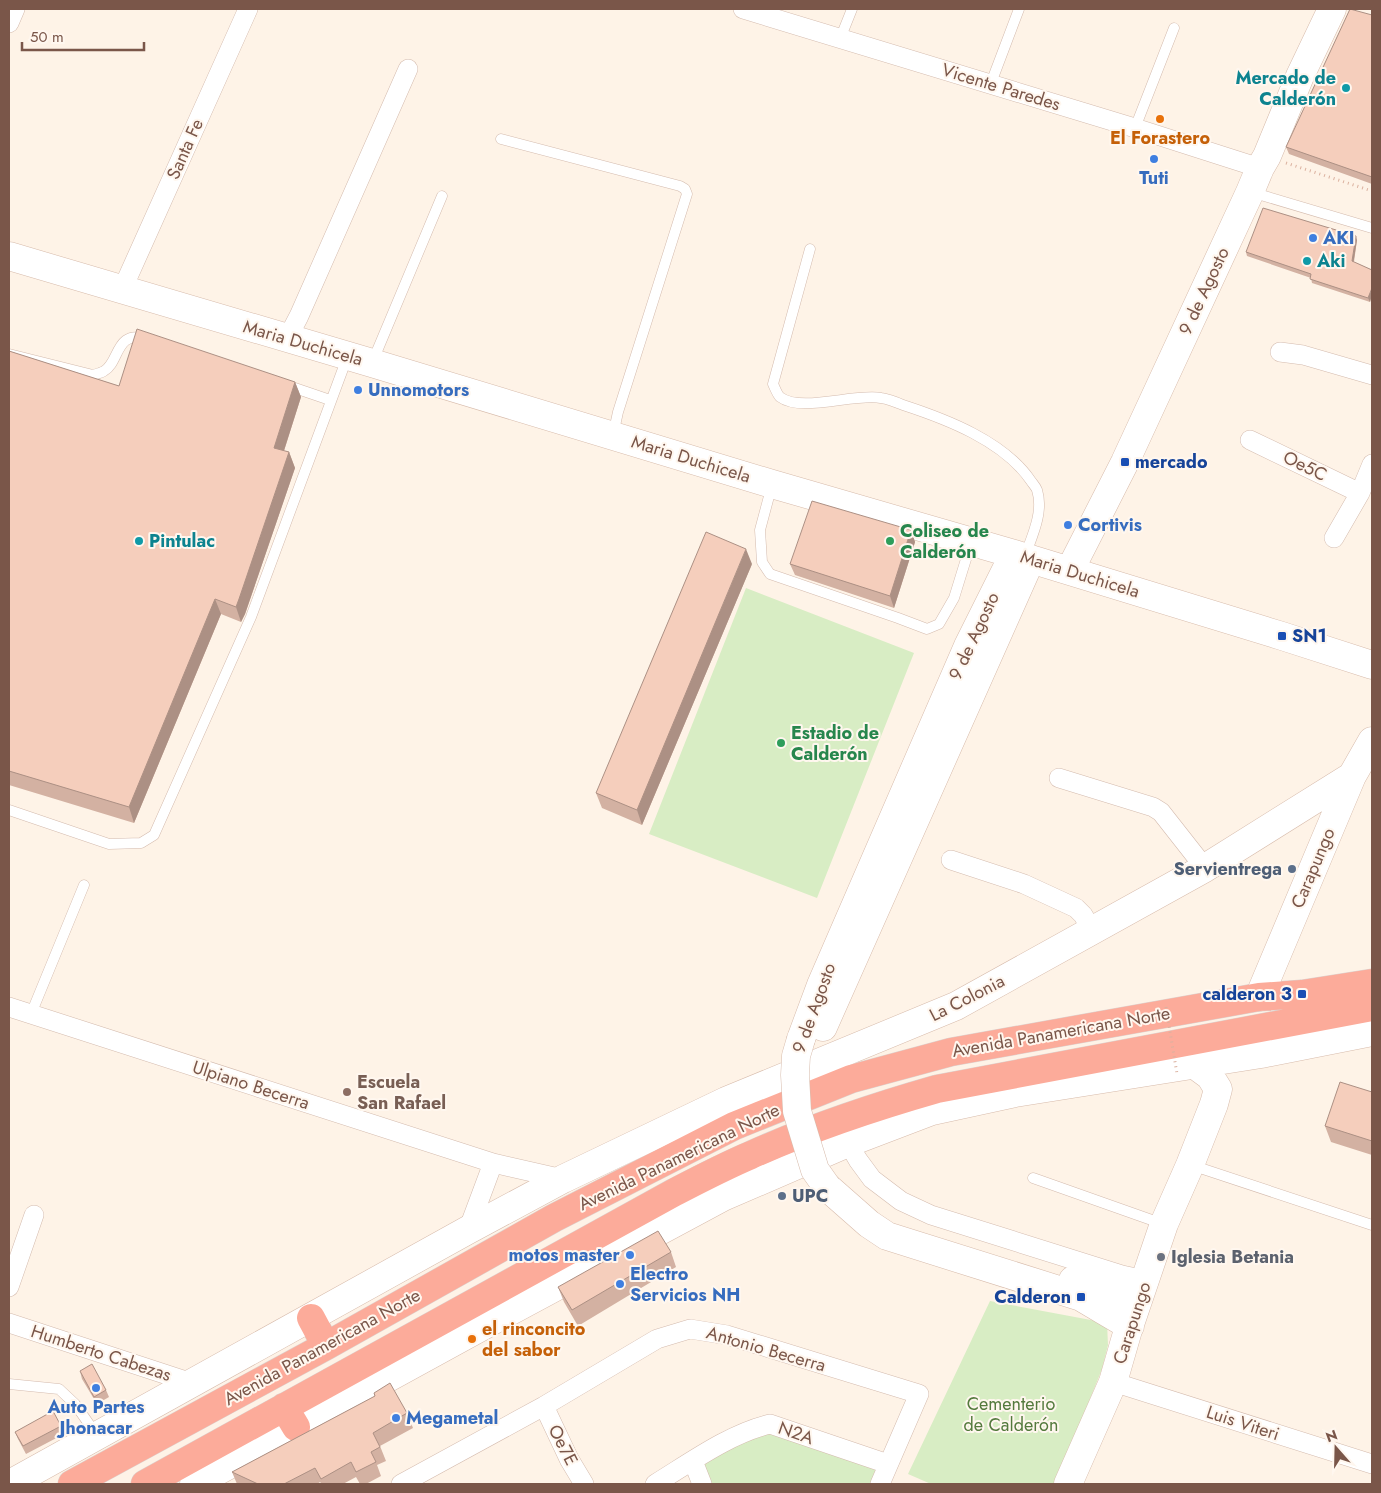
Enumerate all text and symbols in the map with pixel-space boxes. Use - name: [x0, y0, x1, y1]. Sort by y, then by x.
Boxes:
- scale bar: [22, 20, 145, 52]
- text: 50 m: [30, 26, 64, 48]
- street label: Vicente Paredes: [938, 57, 1064, 117]
- place label: Mercado de Calderón: [1235, 65, 1336, 112]
- marker: Mercado de Calderón: [1340, 82, 1352, 94]
- marker: El Forastero: [1154, 113, 1166, 125]
- street label: Santa Fe: [160, 114, 210, 184]
- place label: El Forastero: [1110, 125, 1210, 151]
- marker: Tuti: [1148, 153, 1160, 165]
- place label: Tuti: [1139, 165, 1169, 191]
- place label: AKI: [1322, 225, 1355, 251]
- marker: AKI: [1307, 232, 1319, 244]
- street label: 9 de Agosto: [1172, 243, 1236, 339]
- place label: Aki: [1316, 248, 1346, 274]
- marker: Aki: [1301, 255, 1313, 267]
- street label: Maria Duchicela: [240, 314, 366, 372]
- place label: Unnomotors: [368, 377, 469, 403]
- marker: Unnomotors: [352, 384, 364, 396]
- street label: Maria Duchicela: [628, 429, 754, 489]
- street label: Oe5C: [1279, 444, 1331, 488]
- place label: mercado: [1135, 449, 1208, 475]
- marker: mercado: [1119, 456, 1131, 468]
- place label: Cortivis: [1078, 512, 1142, 538]
- place label: Coliseo de Calderón: [900, 518, 989, 565]
- marker: Cortivis: [1062, 519, 1074, 531]
- place label: Pintulac: [149, 528, 215, 554]
- marker: Pintulac: [133, 535, 145, 547]
- marker: Coliseo de Calderón: [884, 535, 896, 547]
- street label: Maria Duchicela: [1017, 544, 1143, 604]
- street label: 9 de Agosto: [942, 588, 1006, 684]
- place label: SN1: [1292, 623, 1327, 649]
- marker: SN1: [1276, 630, 1288, 642]
- place label: Estadio de Calderón: [791, 720, 879, 767]
- marker: Estadio de Calderón: [775, 737, 787, 749]
- street label: Carapungo: [1284, 824, 1342, 912]
- place label: Servientrega: [1174, 856, 1282, 882]
- marker: Servientrega: [1286, 863, 1298, 875]
- street label: 9 de Agosto: [786, 959, 842, 1057]
- street label: La Colonia: [925, 968, 1009, 1028]
- place label: calderon 3: [1202, 981, 1292, 1007]
- marker: calderon 3: [1296, 988, 1308, 1000]
- street label: Avenida Panamericana Norte: [950, 1000, 1172, 1064]
- street label: Ulpiano Becerra: [189, 1054, 313, 1116]
- place label: Escuela San Rafael: [357, 1069, 446, 1116]
- marker: Escuela San Rafael: [341, 1086, 353, 1098]
- street label: Avenida Panamericana Norte: [574, 1097, 784, 1217]
- place label: UPC: [792, 1183, 828, 1209]
- marker: UPC: [776, 1190, 788, 1202]
- place label: motos master: [509, 1242, 621, 1268]
- place label: Iglesia Betania: [1171, 1244, 1294, 1270]
- marker: motos master: [624, 1249, 636, 1261]
- marker: Iglesia Betania: [1155, 1251, 1167, 1263]
- place label: Electro Servicios NH: [630, 1261, 740, 1308]
- marker: Electro Servicios NH: [614, 1278, 626, 1290]
- street label: Carapungo: [1106, 1278, 1158, 1367]
- street label: Avenida Panamericana Norte: [219, 1282, 425, 1412]
- place label: Calderon: [994, 1284, 1071, 1310]
- marker: Calderon: [1075, 1291, 1087, 1303]
- place label: el rinconcito del sabor: [482, 1316, 586, 1363]
- street label: Humberto Cabezas: [28, 1318, 174, 1388]
- street label: Antonio Becerra: [703, 1320, 829, 1378]
- marker: el rinconcito del sabor: [466, 1333, 478, 1345]
- marker: Auto Partes Jhonacar: [90, 1382, 102, 1394]
- park label: Cementerio de Calderón: [964, 1391, 1058, 1438]
- place label: Auto Partes Jhonacar: [47, 1394, 144, 1441]
- street label: Luis Viteri: [1203, 1399, 1283, 1447]
- place label: Megametal: [406, 1405, 498, 1431]
- marker: Megametal: [390, 1412, 402, 1424]
- street label: N2A: [775, 1415, 817, 1451]
- street label: Oe7E: [542, 1420, 584, 1470]
- north arrow: [1311, 1423, 1361, 1473]
- text: N: [1323, 1424, 1340, 1447]

